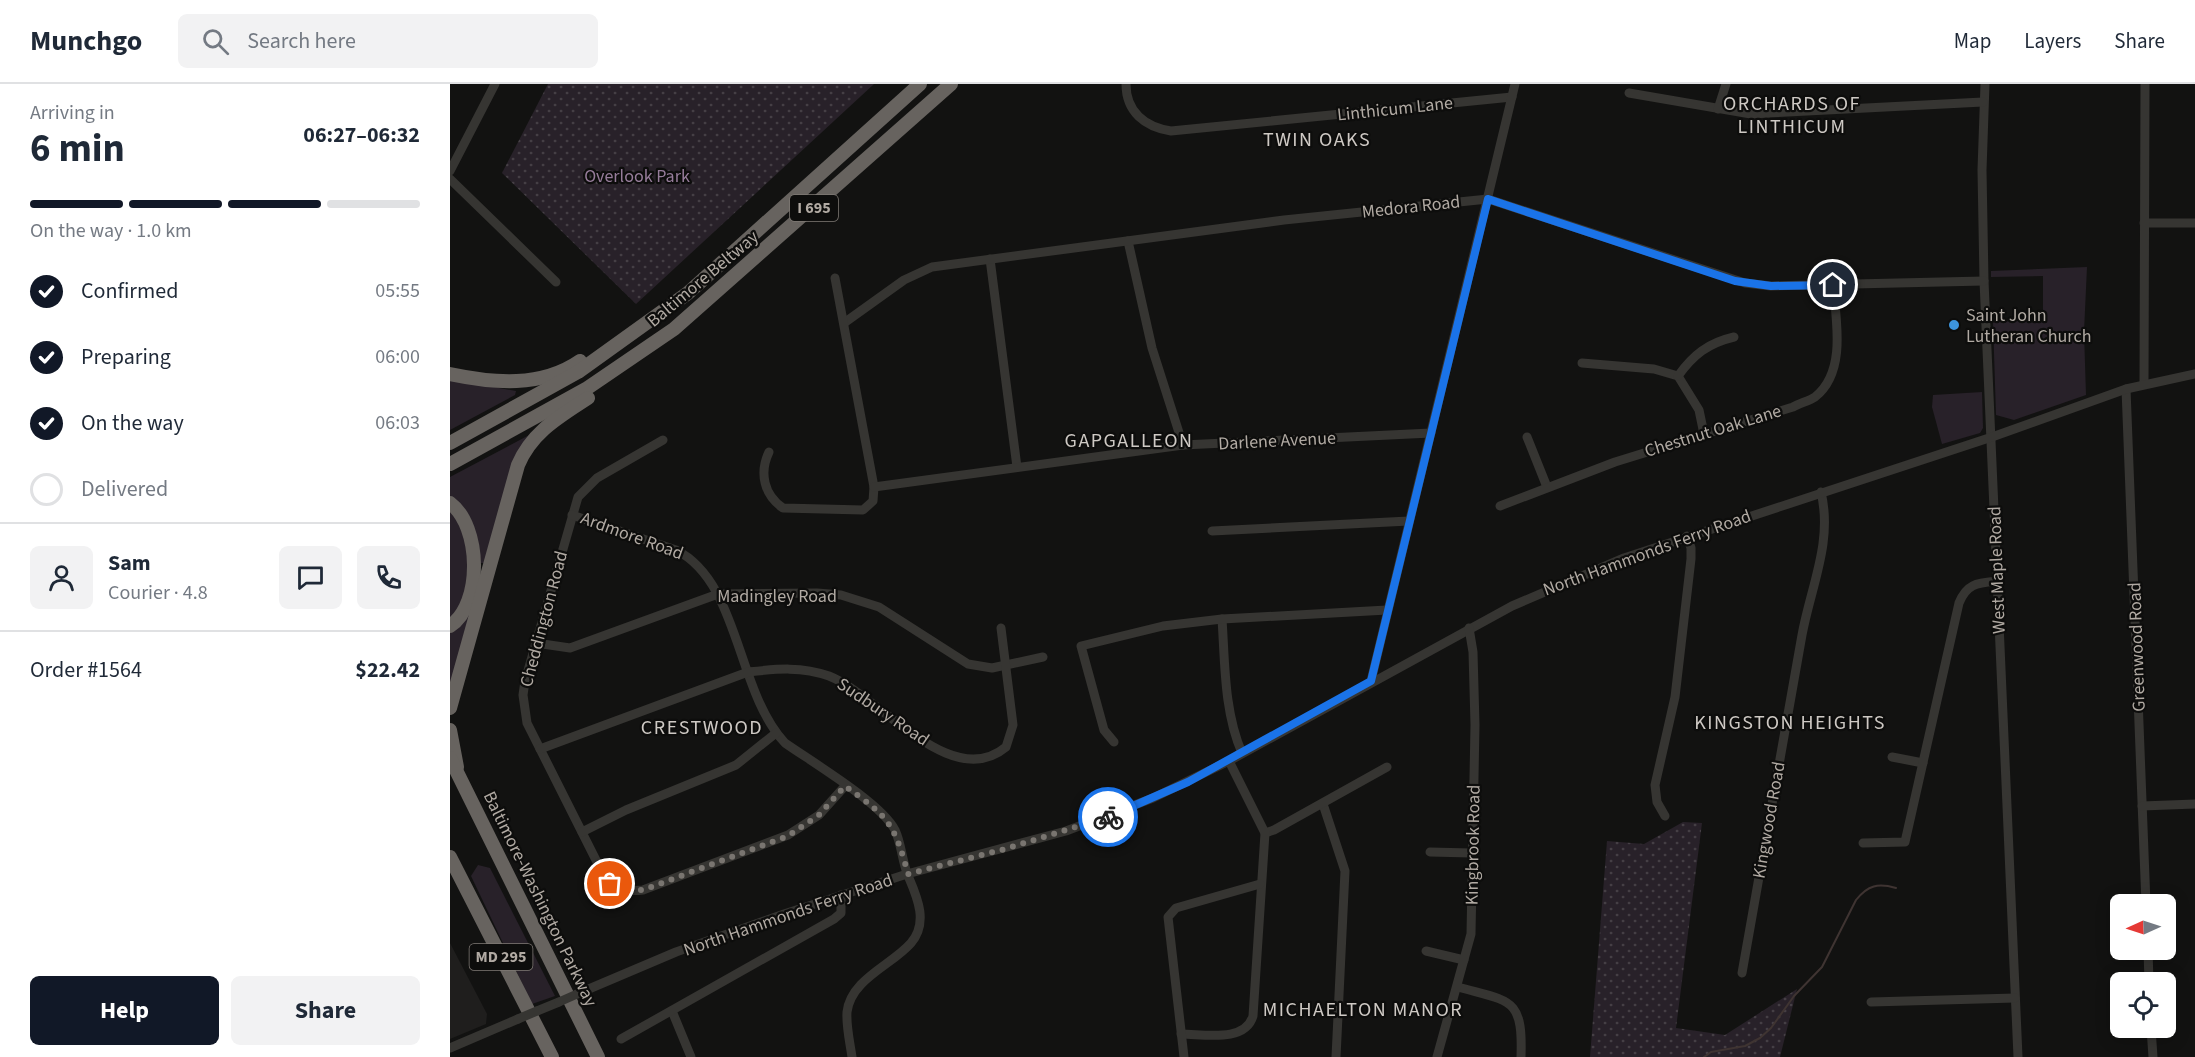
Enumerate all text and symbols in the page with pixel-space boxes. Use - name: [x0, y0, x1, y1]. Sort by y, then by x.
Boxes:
- search box: [178, 14, 598, 68]
- text: Munchgo: [30, 21, 142, 61]
- icon: search: [199, 25, 232, 58]
- text: Search here: [247, 25, 356, 57]
- text: Map: [1954, 26, 1991, 56]
- text: Layers: [2024, 26, 2081, 56]
- text: Share: [2114, 26, 2165, 56]
- street label: Linthicum Lane: [1336, 90, 1454, 128]
- district label: ORCHARDS OF LINTHICUM: [1723, 90, 1861, 141]
- text: Arriving in: [30, 99, 115, 127]
- text: 06:27–06:32: [303, 119, 420, 151]
- text: 6 min: [30, 121, 125, 177]
- district label: TWIN OAKS: [1263, 126, 1371, 154]
- park label: Overlook Park: [584, 164, 690, 189]
- street label: Medora Road: [1361, 189, 1461, 225]
- road number: I 695: [790, 195, 838, 221]
- text: On the way · 1.0 km: [30, 217, 192, 245]
- street label: Baltimore Beltway: [642, 225, 765, 333]
- pin: [1807, 259, 1858, 310]
- icon: home: [1816, 268, 1849, 301]
- icon: check: [30, 275, 63, 308]
- text: Confirmed: [81, 275, 178, 307]
- text: 05:55: [375, 277, 420, 305]
- place label: Saint John Lutheran Church: [1966, 303, 2091, 349]
- marker: Saint John Lutheran Church: [1947, 318, 1961, 332]
- icon: check: [30, 341, 63, 374]
- text: Preparing: [81, 341, 171, 373]
- text: 06:00: [375, 343, 420, 371]
- street label: Chestnut Oak Lane: [1642, 398, 1784, 464]
- icon: check: [30, 407, 63, 440]
- text: On the way: [81, 407, 184, 439]
- text: 06:03: [375, 409, 420, 437]
- street label: Darlene Avenue: [1218, 425, 1337, 457]
- district label: GAPGALLEON: [1065, 427, 1193, 455]
- text: Delivered: [81, 473, 168, 505]
- street label: North Hammonds Ferry Road: [1540, 504, 1754, 602]
- street label: Ardmore Road: [577, 506, 687, 566]
- street label: West Maple Road: [1982, 506, 2012, 634]
- button: person: [30, 546, 93, 609]
- button: chat: [279, 546, 342, 609]
- button: phone: [357, 546, 420, 609]
- text: Sam: [108, 547, 151, 579]
- street label: Cheddington Road: [514, 548, 574, 690]
- text: Courier · 4.8: [108, 579, 208, 607]
- street label: Greenwood Road: [2122, 582, 2152, 712]
- street label: Madingley Road: [717, 584, 837, 609]
- text: Order #1564: [30, 654, 142, 686]
- text: $22.42: [355, 654, 420, 686]
- street label: Sudbury Road: [832, 672, 934, 752]
- district label: KINGSTON HEIGHTS: [1694, 709, 1886, 737]
- district label: CRESTWOOD: [641, 714, 763, 742]
- street label: Kingwood Road: [1746, 760, 1792, 880]
- street label: Kingbrook Road: [1459, 785, 1487, 905]
- street label: Baltimore-Washington Parkway: [477, 787, 603, 1011]
- courier: [1078, 787, 1138, 847]
- icon: bike: [1092, 801, 1125, 834]
- pin: [584, 858, 635, 909]
- icon: bag: [593, 867, 626, 900]
- street label: North Hammonds Ferry Road: [680, 867, 896, 963]
- north arrow: [2110, 894, 2176, 960]
- map controls: [2110, 894, 2176, 1038]
- road number: MD 295: [470, 944, 532, 970]
- button: locate: [2110, 972, 2176, 1038]
- button: Help: [30, 976, 219, 1045]
- button: Share: [231, 976, 420, 1045]
- district label: MICHAELTON MANOR: [1263, 996, 1463, 1024]

